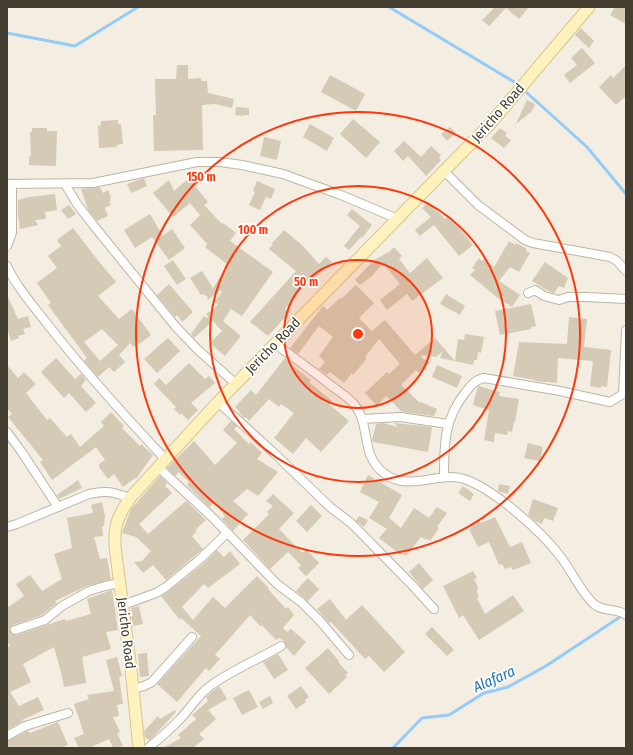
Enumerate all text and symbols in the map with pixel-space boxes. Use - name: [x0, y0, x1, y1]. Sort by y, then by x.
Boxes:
- street label: Jericho Road: [468, 80, 528, 146]
- text: 150 m: [186, 170, 216, 184]
- text: 100 m: [238, 223, 268, 237]
- text: 50 m: [294, 275, 318, 289]
- street label: Jericho Road: [242, 314, 304, 378]
- centre of rings: [351, 327, 365, 341]
- street label: Jericho Road: [113, 596, 139, 670]
- water label: Alafara: [469, 662, 518, 697]

